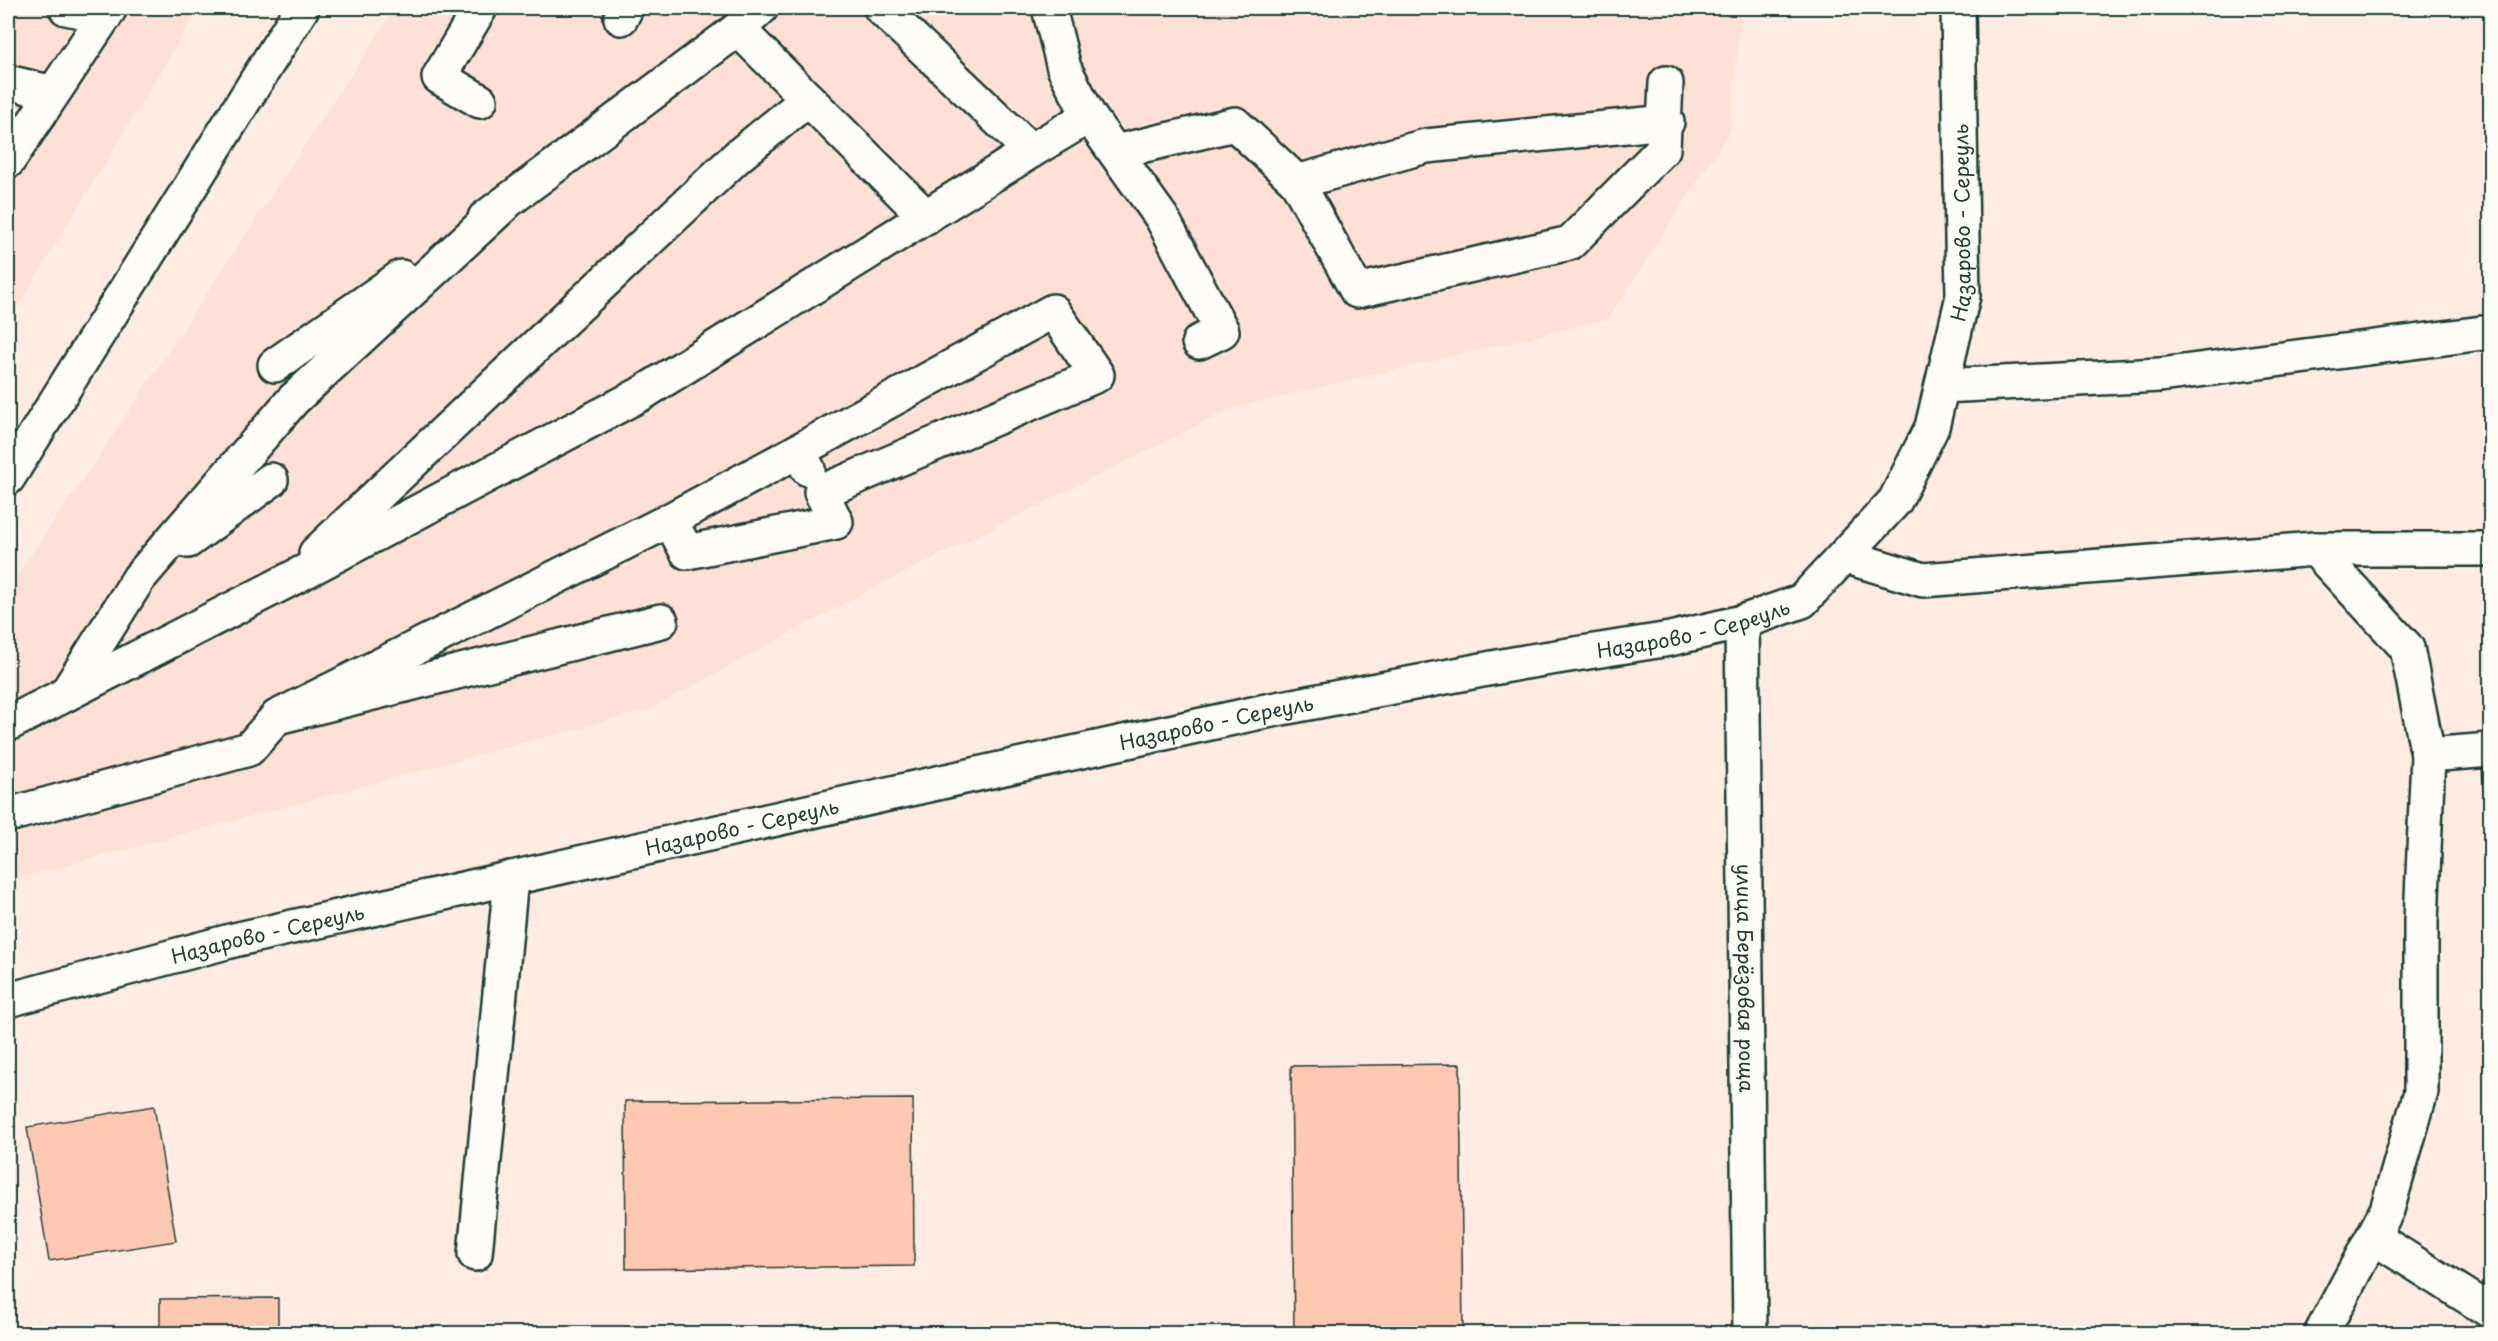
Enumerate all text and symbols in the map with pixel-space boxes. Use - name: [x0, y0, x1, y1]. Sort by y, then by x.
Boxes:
- street label: Назарово - Сереуль: [1942, 124, 1978, 324]
- street label: Назарово - Сереуль: [1594, 591, 1794, 665]
- street label: Назарово - Сереуль: [1116, 687, 1316, 757]
- street label: Назарово - Сереуль: [642, 791, 841, 863]
- street label: улица Берёзовая роща: [1730, 863, 1762, 1093]
- street label: Назарово - Сереуль: [168, 896, 367, 971]

